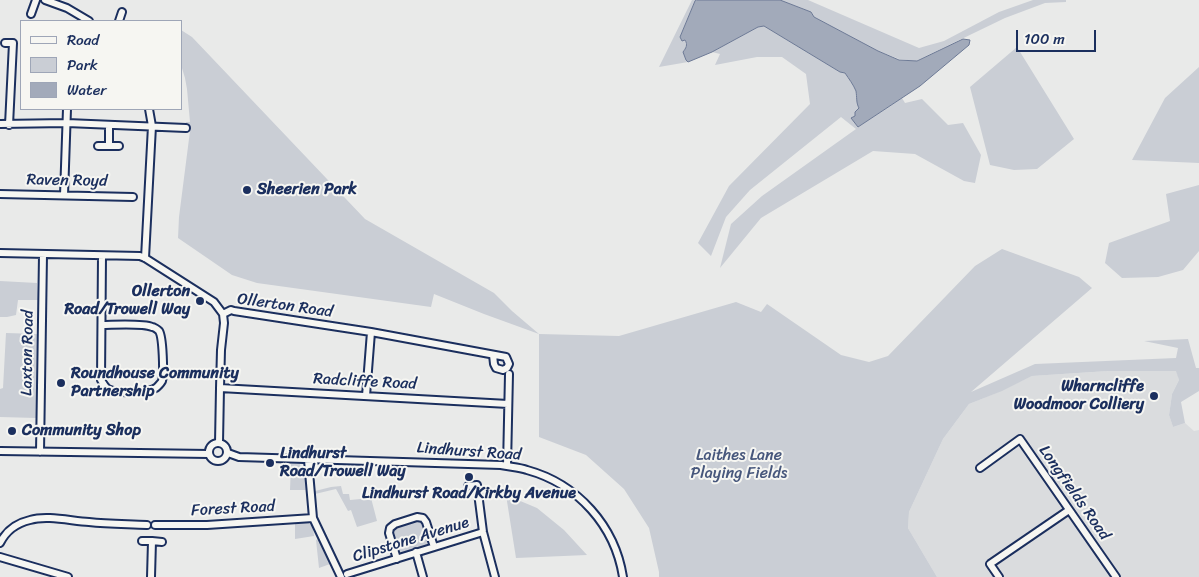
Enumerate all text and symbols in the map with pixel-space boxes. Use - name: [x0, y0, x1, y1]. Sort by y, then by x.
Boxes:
- legend: [20, 20, 182, 110]
- scale bar: [1019, 20, 1099, 52]
- text: 100 m: [1024, 26, 1065, 52]
- text: Road: [67, 27, 99, 53]
- text: Park: [67, 52, 98, 78]
- text: Water: [67, 77, 107, 103]
- street label: Raven Royd: [26, 171, 108, 191]
- place label: Sheerien Park: [257, 180, 357, 200]
- marker: Sheerien Park: [241, 184, 253, 196]
- place label: Ollerton Road/Trowell Way: [64, 282, 190, 320]
- street label: Ollerton Road: [236, 290, 334, 322]
- marker: Ollerton Road/Trowell Way: [194, 295, 206, 307]
- street label: Laxton Road: [18, 310, 38, 396]
- place label: Roundhouse Community Partnership: [71, 364, 239, 402]
- street label: Radcliffe Road: [313, 370, 417, 394]
- marker: Roundhouse Community Partnership: [55, 377, 67, 389]
- place label: Wharncliffe Woodmoor Colliery: [1014, 377, 1144, 415]
- marker: Wharncliffe Woodmoor Colliery: [1148, 390, 1160, 402]
- place label: Community Shop: [22, 421, 141, 441]
- marker: Community Shop: [6, 425, 18, 437]
- street label: Lindhurst Road: [416, 439, 522, 465]
- street label: Longfields Road: [1034, 442, 1114, 544]
- place label: Lindhurst Road/Trowell Way: [280, 444, 406, 482]
- park label: Laithes Lane Playing Fields: [691, 446, 787, 484]
- marker: Lindhurst Road/Trowell Way: [264, 457, 276, 469]
- marker: Lindhurst Road/Kirkby Avenue: [463, 471, 475, 483]
- place label: Lindhurst Road/Kirkby Avenue: [362, 484, 576, 504]
- street label: Forest Road: [191, 497, 275, 521]
- street label: Clipstone Avenue: [351, 513, 471, 567]

